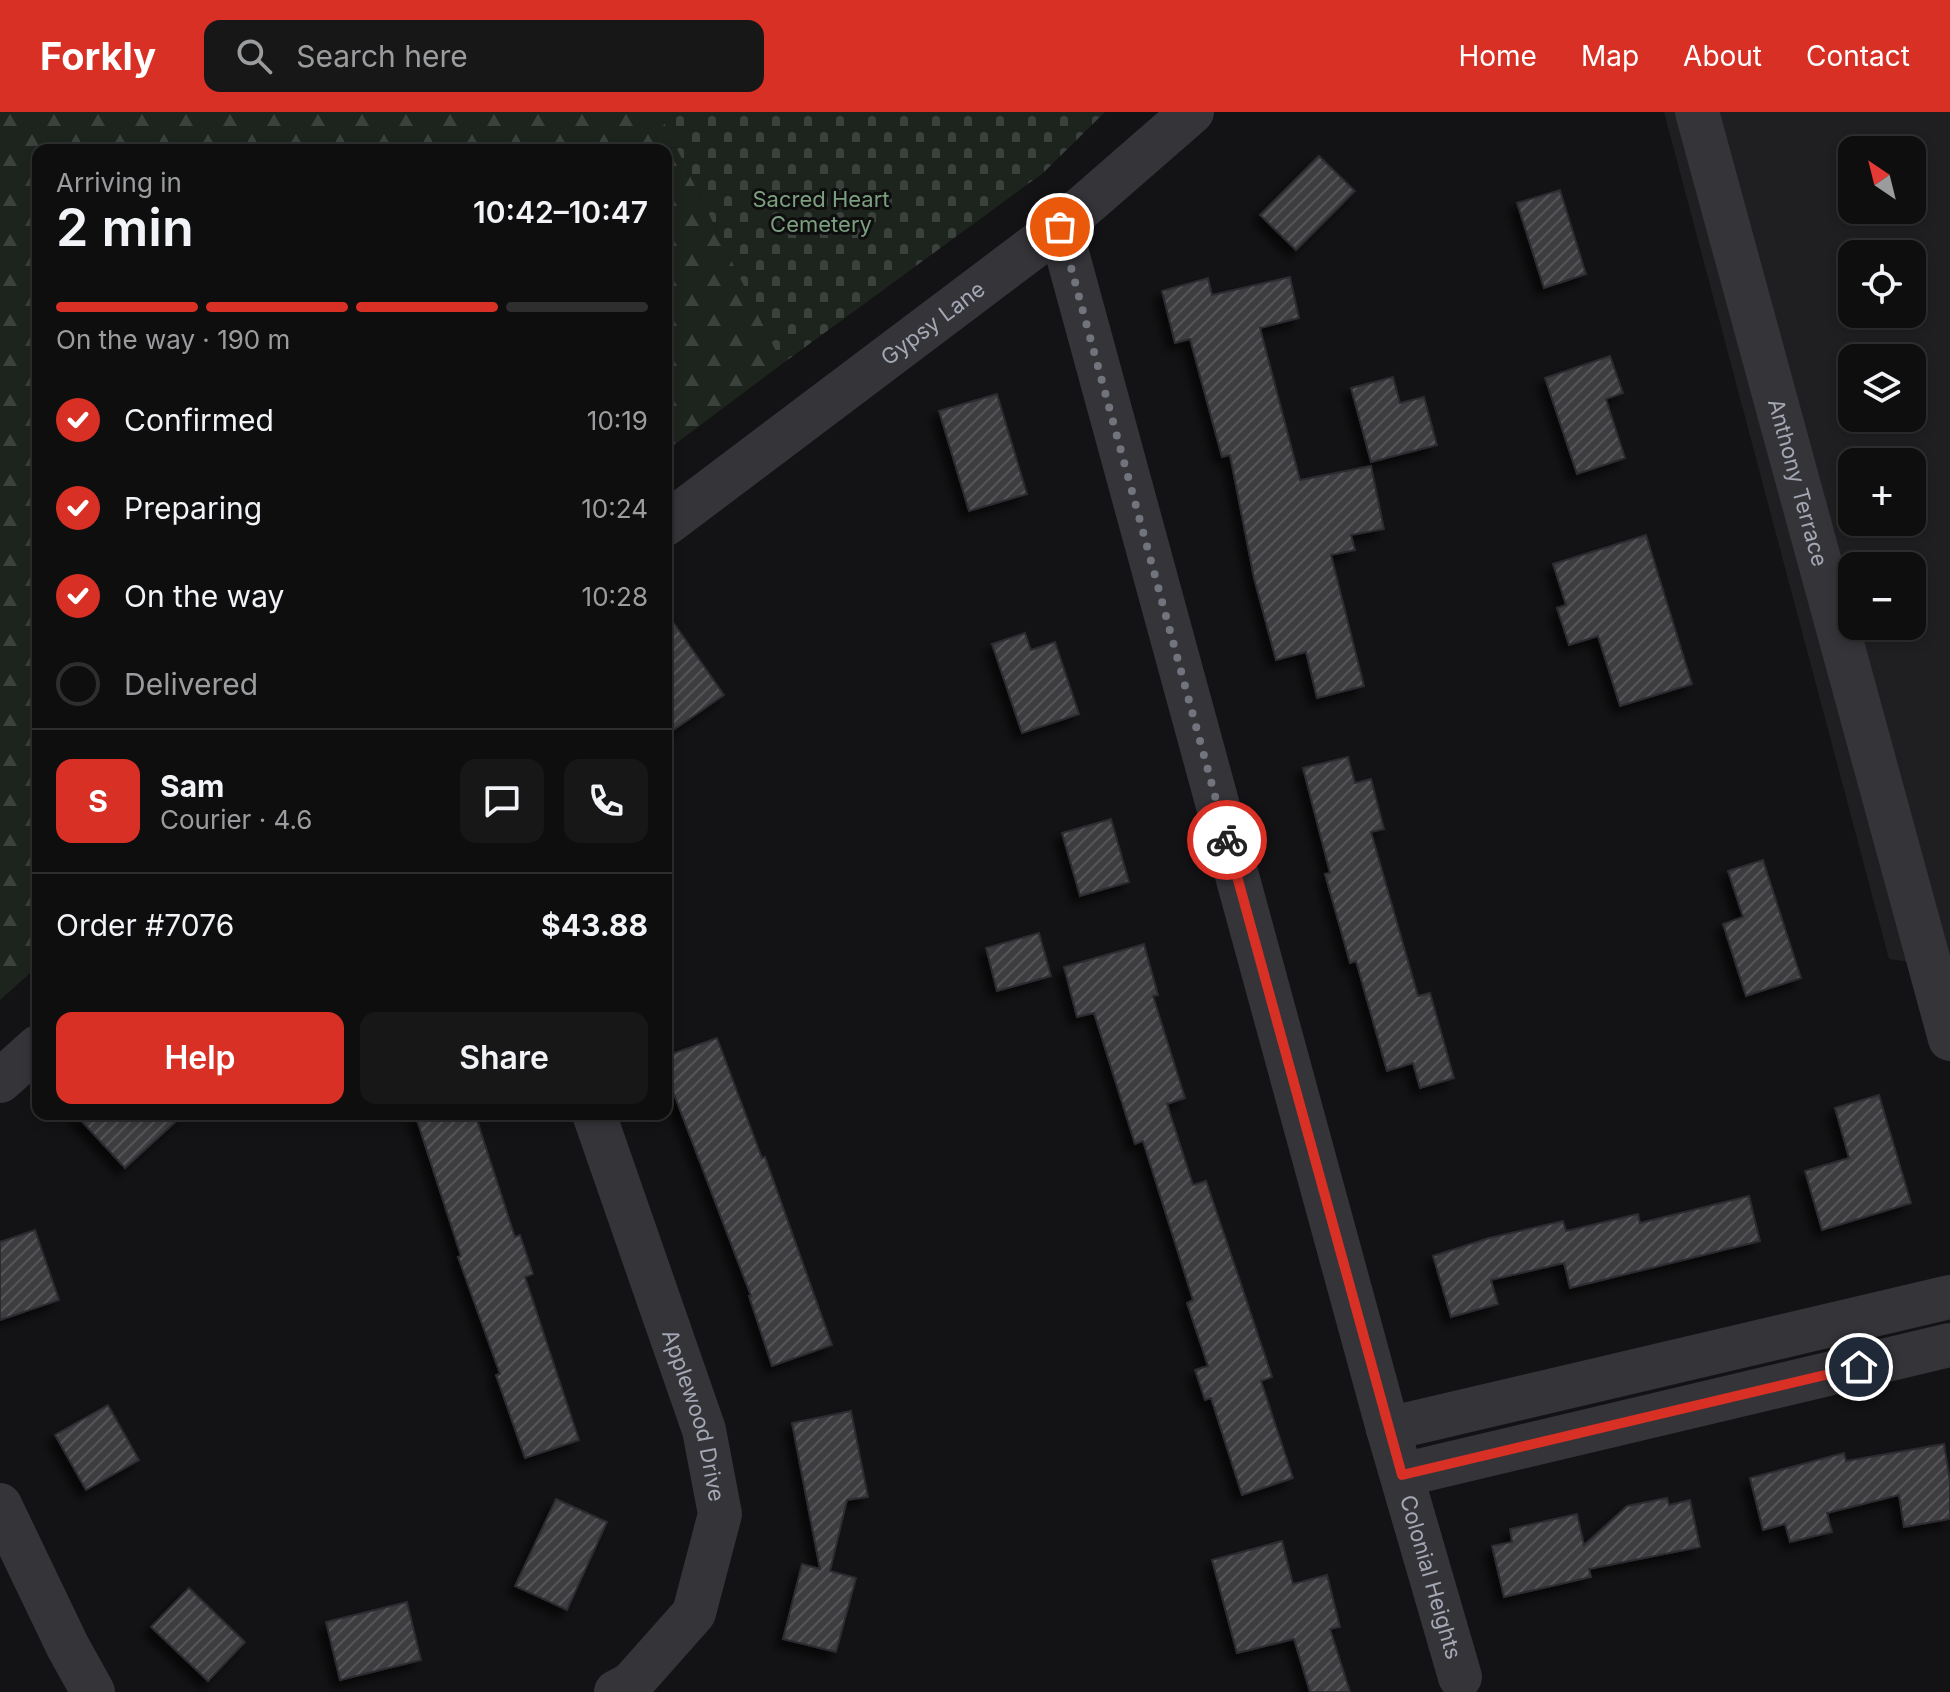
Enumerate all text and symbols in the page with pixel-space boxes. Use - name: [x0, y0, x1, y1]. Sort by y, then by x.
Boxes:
- search box: [204, 20, 764, 92]
- text: Forkly: [40, 33, 156, 79]
- icon: search: [232, 34, 276, 78]
- text: Search here: [296, 38, 468, 74]
- text: Home: [1458, 39, 1537, 73]
- text: Map: [1581, 39, 1639, 73]
- text: About: [1683, 39, 1762, 73]
- text: Contact: [1806, 39, 1910, 73]
- north arrow: [1838, 136, 1926, 224]
- map controls: [1838, 136, 1926, 640]
- text: Arriving in: [56, 167, 182, 198]
- park label: Sacred Heart Cemetery: [752, 186, 890, 237]
- pin: [1026, 193, 1094, 261]
- text: 10:42–10:47: [473, 194, 648, 230]
- text: 2 min: [56, 196, 194, 259]
- icon: bag: [1038, 205, 1082, 249]
- button: locate: [1838, 240, 1926, 328]
- street label: Gypsy Lane: [876, 276, 990, 370]
- text: On the way · 190 m: [56, 324, 290, 355]
- button: layers: [1838, 344, 1926, 432]
- street label: Anthony Terrace: [1763, 396, 1833, 569]
- icon: check: [56, 398, 100, 442]
- text: Confirmed: [124, 402, 274, 438]
- text: 10:19: [587, 405, 648, 436]
- button: +: [1838, 448, 1926, 536]
- icon: check: [56, 486, 100, 530]
- text: Preparing: [124, 490, 262, 526]
- text: 10:24: [581, 493, 648, 524]
- button: −: [1838, 552, 1926, 640]
- icon: check: [56, 574, 100, 618]
- text: On the way: [124, 578, 284, 614]
- text: 10:28: [582, 581, 648, 612]
- text: Delivered: [124, 666, 258, 702]
- button: chat: [460, 759, 544, 843]
- button: phone: [564, 759, 648, 843]
- text: Sam: [160, 768, 224, 804]
- text: S: [88, 783, 108, 819]
- courier: [1187, 800, 1267, 880]
- text: Courier · 4.6: [160, 804, 312, 835]
- icon: bike: [1205, 818, 1249, 862]
- text: Order #7076: [56, 907, 234, 943]
- text: $43.88: [541, 907, 648, 943]
- button: Help: [56, 1012, 344, 1104]
- button: Share: [360, 1012, 648, 1104]
- street label: Applewood Drive: [657, 1326, 730, 1504]
- pin: [1825, 1333, 1893, 1401]
- icon: home: [1837, 1345, 1881, 1389]
- street label: Colonial Heights: [1395, 1492, 1467, 1662]

